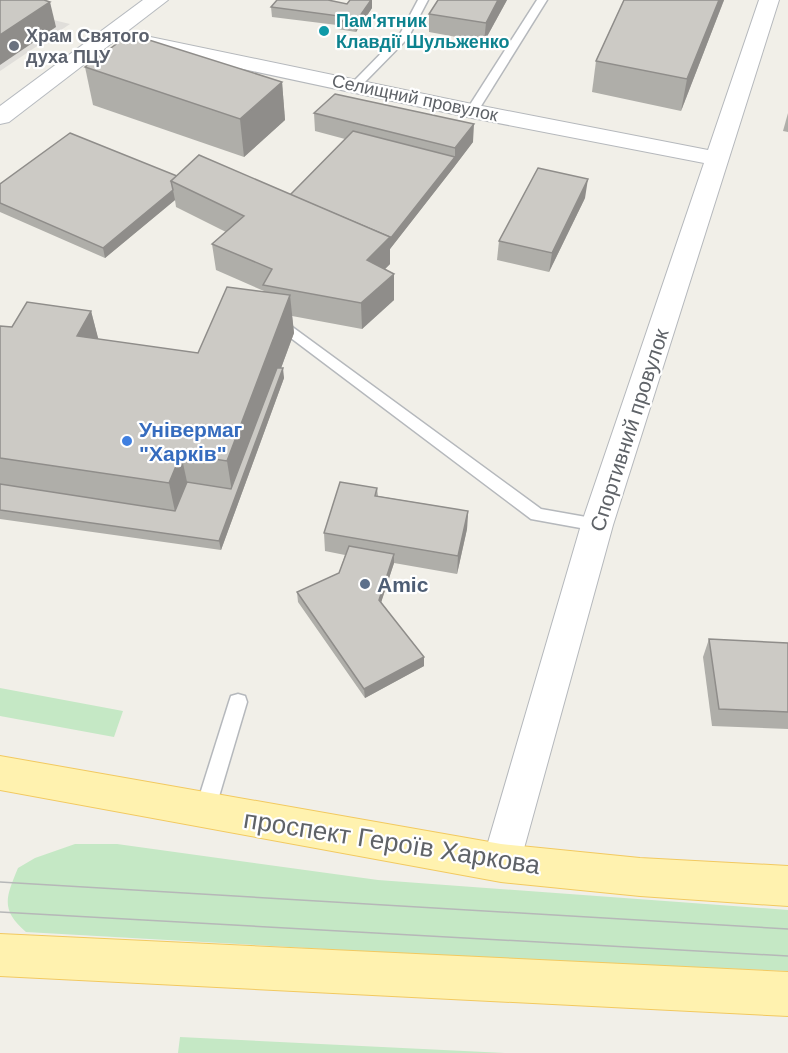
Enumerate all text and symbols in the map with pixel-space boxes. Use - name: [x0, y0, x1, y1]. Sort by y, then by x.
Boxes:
- place label: Пам'ятник Клавдії Шульженко: [336, 11, 510, 52]
- marker: Пам'ятник Клавдії Шульженко: [317, 24, 331, 38]
- place label: Храм Святого духа ПЦУ: [26, 26, 150, 67]
- marker: Храм Святого духа ПЦУ: [7, 39, 21, 53]
- street label: Селищний провулок: [330, 71, 500, 125]
- street label: Спортивний провулок: [585, 325, 673, 534]
- place label: Універмаг "Харків": [139, 418, 243, 465]
- marker: Універмаг "Харків": [120, 434, 134, 448]
- place label: Amic: [377, 573, 429, 596]
- marker: Amic: [358, 577, 372, 591]
- street label: проспект Героїв Харкова: [242, 804, 543, 880]

